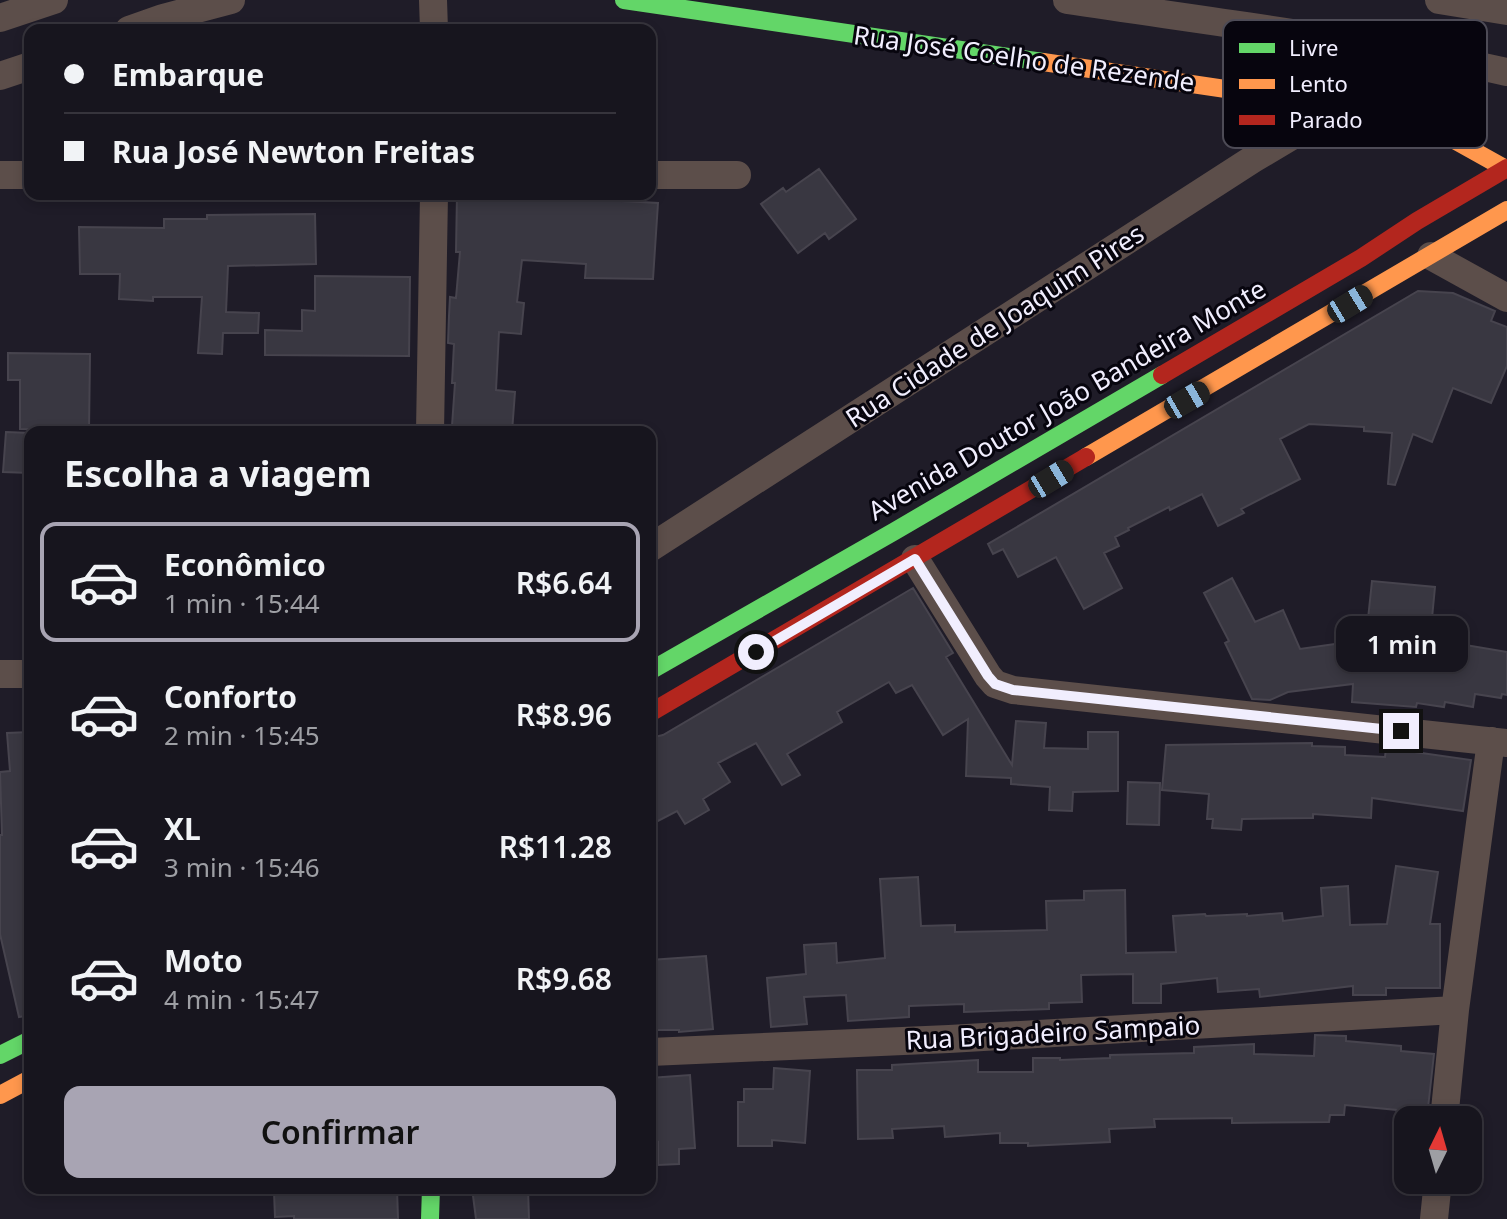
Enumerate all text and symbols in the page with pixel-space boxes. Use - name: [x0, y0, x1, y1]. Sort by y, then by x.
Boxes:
- street label: Rua José Coelho de Rezende: [851, 16, 1197, 100]
- legend: [1223, 20, 1487, 148]
- text: Livre: [1289, 32, 1338, 62]
- text: Embarque: [112, 54, 264, 95]
- text: Lento: [1289, 68, 1348, 98]
- text: Parado: [1289, 104, 1362, 134]
- text: Rua José Newton Freitas: [112, 131, 475, 172]
- street label: Rua Cidade de Joaquim Pires: [838, 215, 1151, 435]
- street label: Avenida Doutor João Bandeira Monte: [861, 270, 1272, 528]
- car: [1323, 281, 1377, 327]
- car: [1160, 378, 1214, 422]
- text: Escolha a viagem: [64, 449, 372, 498]
- car: [1024, 456, 1078, 502]
- text: Econômico: [164, 544, 326, 585]
- icon: car: [68, 546, 140, 618]
- text: R$6.64: [516, 562, 612, 603]
- text: 1 min · 15:44: [164, 585, 320, 621]
- callout: 1 min: [1335, 615, 1467, 671]
- text: 1 min: [1367, 626, 1437, 662]
- route start: [738, 634, 774, 670]
- text: Conforto: [164, 676, 297, 717]
- icon: car: [68, 678, 140, 750]
- text: R$8.96: [516, 694, 612, 735]
- route end: [1383, 713, 1419, 749]
- text: 2 min · 15:45: [164, 717, 320, 753]
- text: XL: [164, 808, 201, 849]
- icon: car: [68, 810, 140, 882]
- text: R$11.28: [499, 826, 612, 867]
- text: 3 min · 15:46: [164, 849, 320, 885]
- text: Moto: [164, 940, 243, 981]
- icon: car: [68, 942, 140, 1014]
- text: R$9.68: [516, 958, 612, 999]
- text: 4 min · 15:47: [164, 981, 320, 1017]
- street label: Rua Brigadeiro Sampaio: [905, 1006, 1201, 1058]
- button: Confirmar: [64, 1086, 616, 1178]
- north arrow: [1394, 1106, 1482, 1194]
- map controls: [1394, 1106, 1482, 1194]

